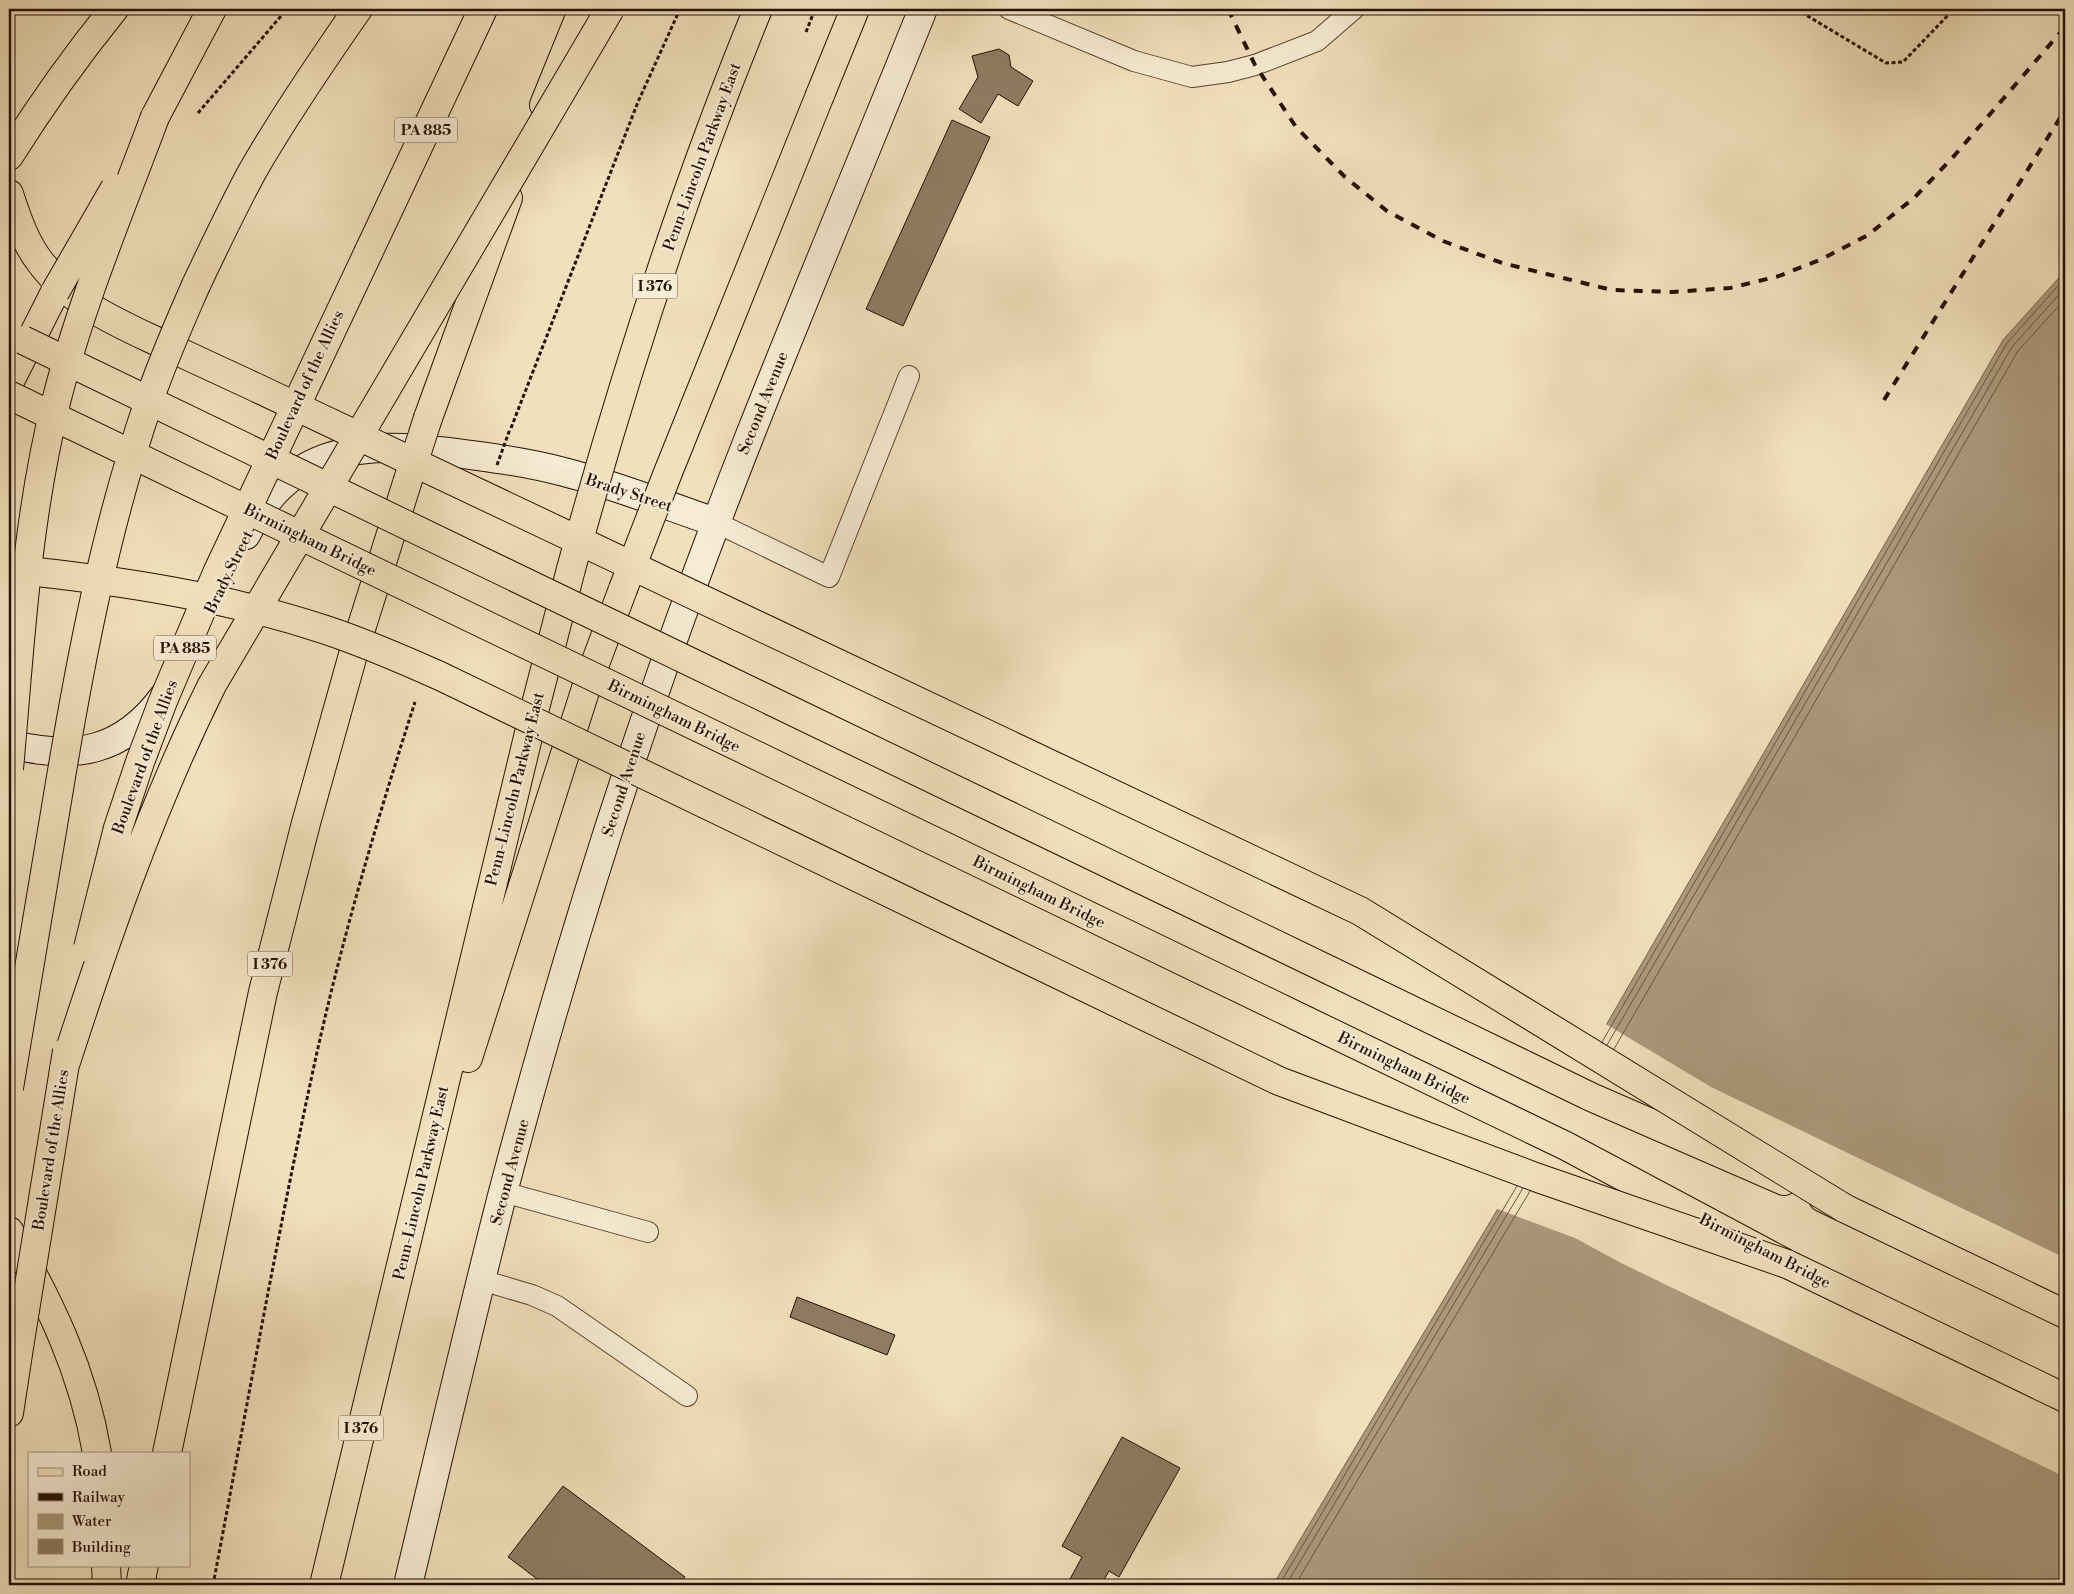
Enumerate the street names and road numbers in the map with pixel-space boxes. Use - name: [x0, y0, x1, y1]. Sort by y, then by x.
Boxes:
- street label: Penn-Lincoln Parkway East: [659, 60, 746, 254]
- road number: PA 885: [395, 118, 457, 142]
- road number: I 376: [632, 274, 678, 298]
- street label: Boulevard of the Allies: [261, 307, 348, 464]
- street label: Second Avenue: [733, 349, 793, 457]
- street label: Brady Street: [582, 469, 675, 517]
- street label: Birmingham Bridge: [240, 499, 379, 581]
- street label: Brady Street: [200, 527, 258, 618]
- road number: PA 885: [154, 636, 216, 660]
- street label: Birmingham Bridge: [604, 675, 743, 757]
- street label: Boulevard of the Allies: [107, 677, 182, 838]
- street label: Penn-Lincoln Parkway East: [481, 690, 549, 888]
- street label: Second Avenue: [598, 729, 650, 839]
- street label: Birmingham Bridge: [969, 851, 1108, 933]
- road number: I 376: [248, 952, 292, 976]
- street label: Birmingham Bridge: [1334, 1027, 1473, 1109]
- street label: Boulevard of the Allies: [28, 1068, 74, 1233]
- street label: Penn-Lincoln Parkway East: [389, 1084, 453, 1282]
- street label: Second Avenue: [486, 1117, 534, 1227]
- street label: Birmingham Bridge: [1695, 1209, 1834, 1293]
- road number: I 376: [338, 1416, 384, 1440]

